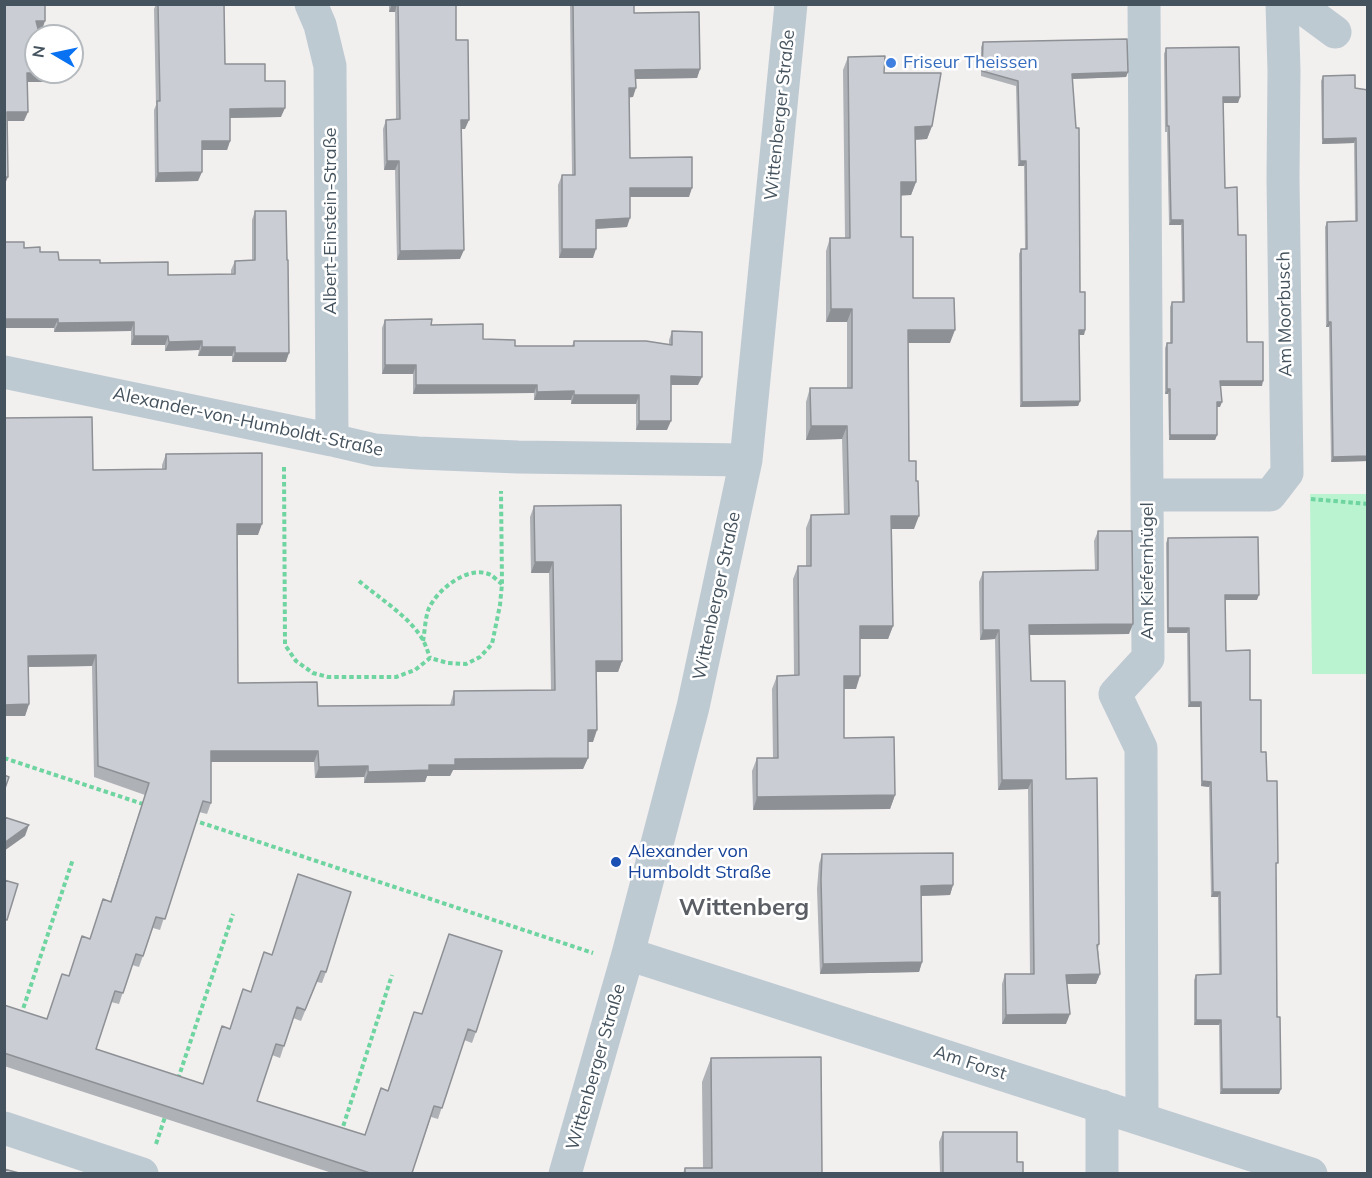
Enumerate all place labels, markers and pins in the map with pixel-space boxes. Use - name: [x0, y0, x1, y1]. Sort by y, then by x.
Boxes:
- place label: Friseur Theissen: [903, 52, 1038, 74]
- marker: Friseur Theissen: [884, 56, 898, 70]
- place label: Alexander von Humboldt Straße: [628, 841, 771, 884]
- marker: Alexander von Humboldt Straße: [609, 855, 623, 869]

